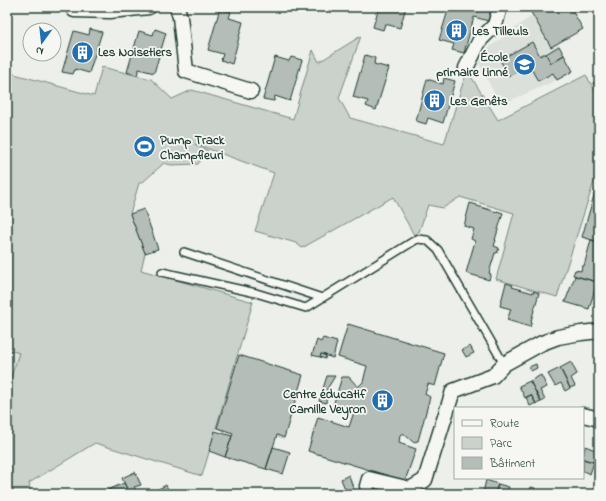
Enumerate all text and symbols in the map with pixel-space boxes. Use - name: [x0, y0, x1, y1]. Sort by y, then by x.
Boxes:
- building icon: Les Tilleuls: [443, 18, 469, 44]
- north arrow: [22, 22, 62, 62]
- place label: Les Tilleuls: [472, 22, 529, 41]
- building icon: Les Noisetiers: [69, 39, 95, 65]
- text: N: [34, 42, 45, 59]
- place label: Les Noisetiers: [98, 43, 172, 62]
- place label: École primaire Linné: [436, 48, 509, 82]
- school or university icon: École primaire Linné: [511, 51, 537, 77]
- building icon: Les Genêts: [422, 88, 448, 114]
- place label: Les Genêts: [450, 92, 508, 111]
- place label: Pump Track Champfleuri: [160, 131, 225, 165]
- sports icon: Pump Track Champfleuri: [131, 134, 157, 160]
- place label: Centre éducatif Camille Veyron: [283, 385, 367, 421]
- building icon: Centre éducatif Camille Veyron: [369, 388, 395, 414]
- legend: [454, 407, 584, 479]
- text: Route: [490, 415, 520, 433]
- text: Parc: [490, 435, 512, 453]
- text: Bâtiment: [489, 455, 535, 473]

